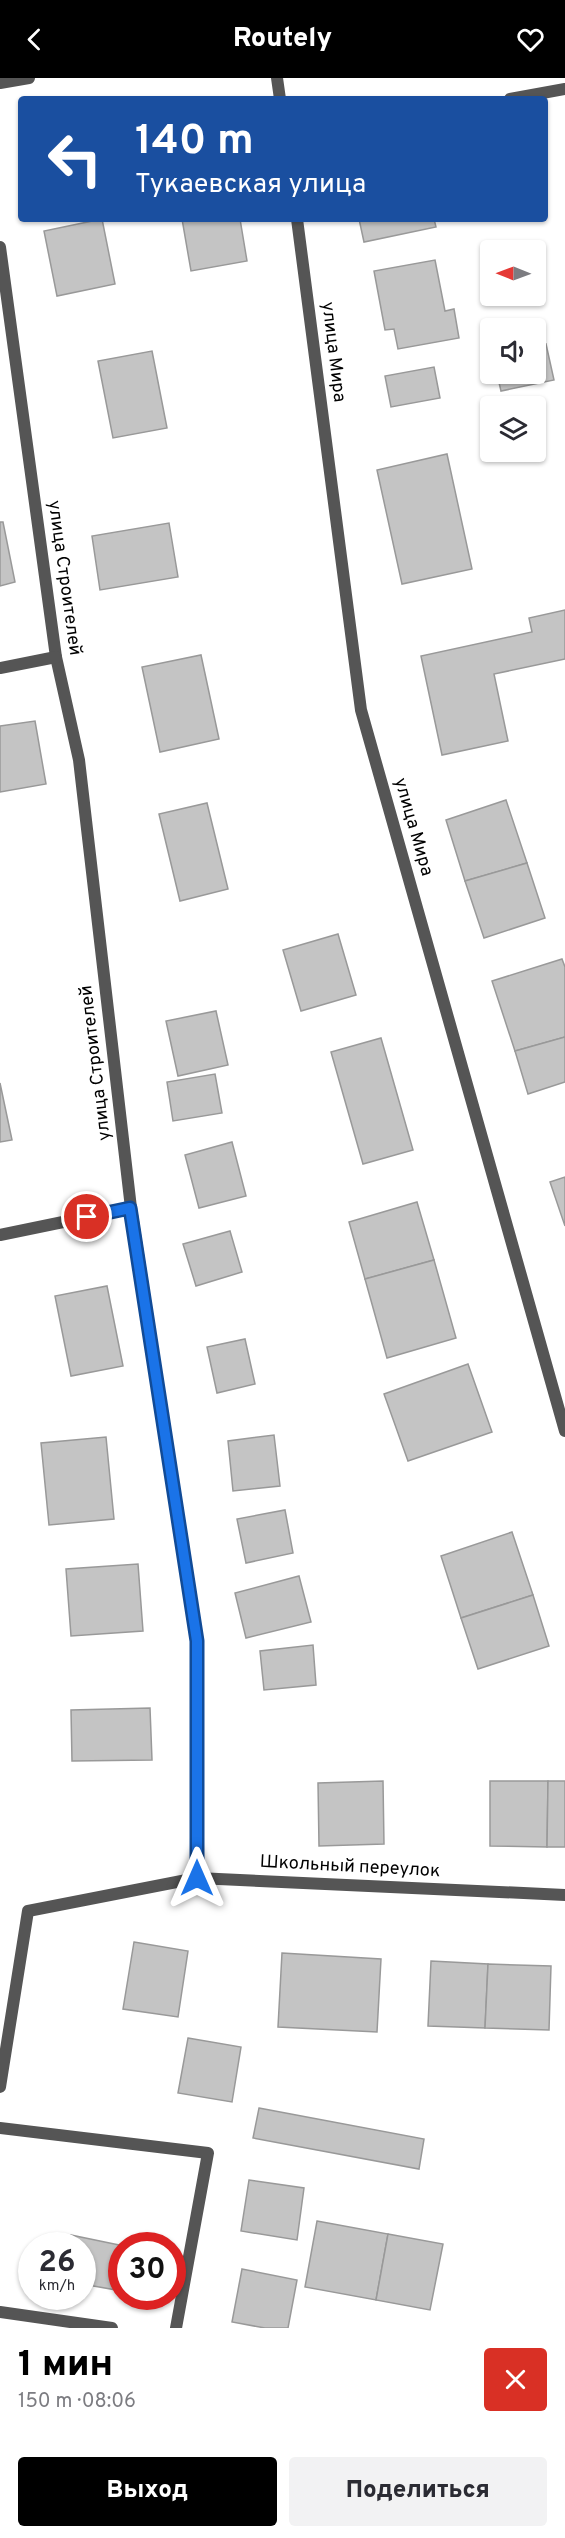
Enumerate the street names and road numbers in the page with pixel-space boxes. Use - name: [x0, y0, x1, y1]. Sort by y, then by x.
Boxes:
- street label: улица Мира: [315, 301, 351, 403]
- street label: улица Строителей: [42, 499, 86, 657]
- street label: улица Мира: [388, 775, 438, 879]
- street label: улица Строителей: [75, 984, 117, 1142]
- street label: Школьный переулок: [259, 1851, 441, 1883]

